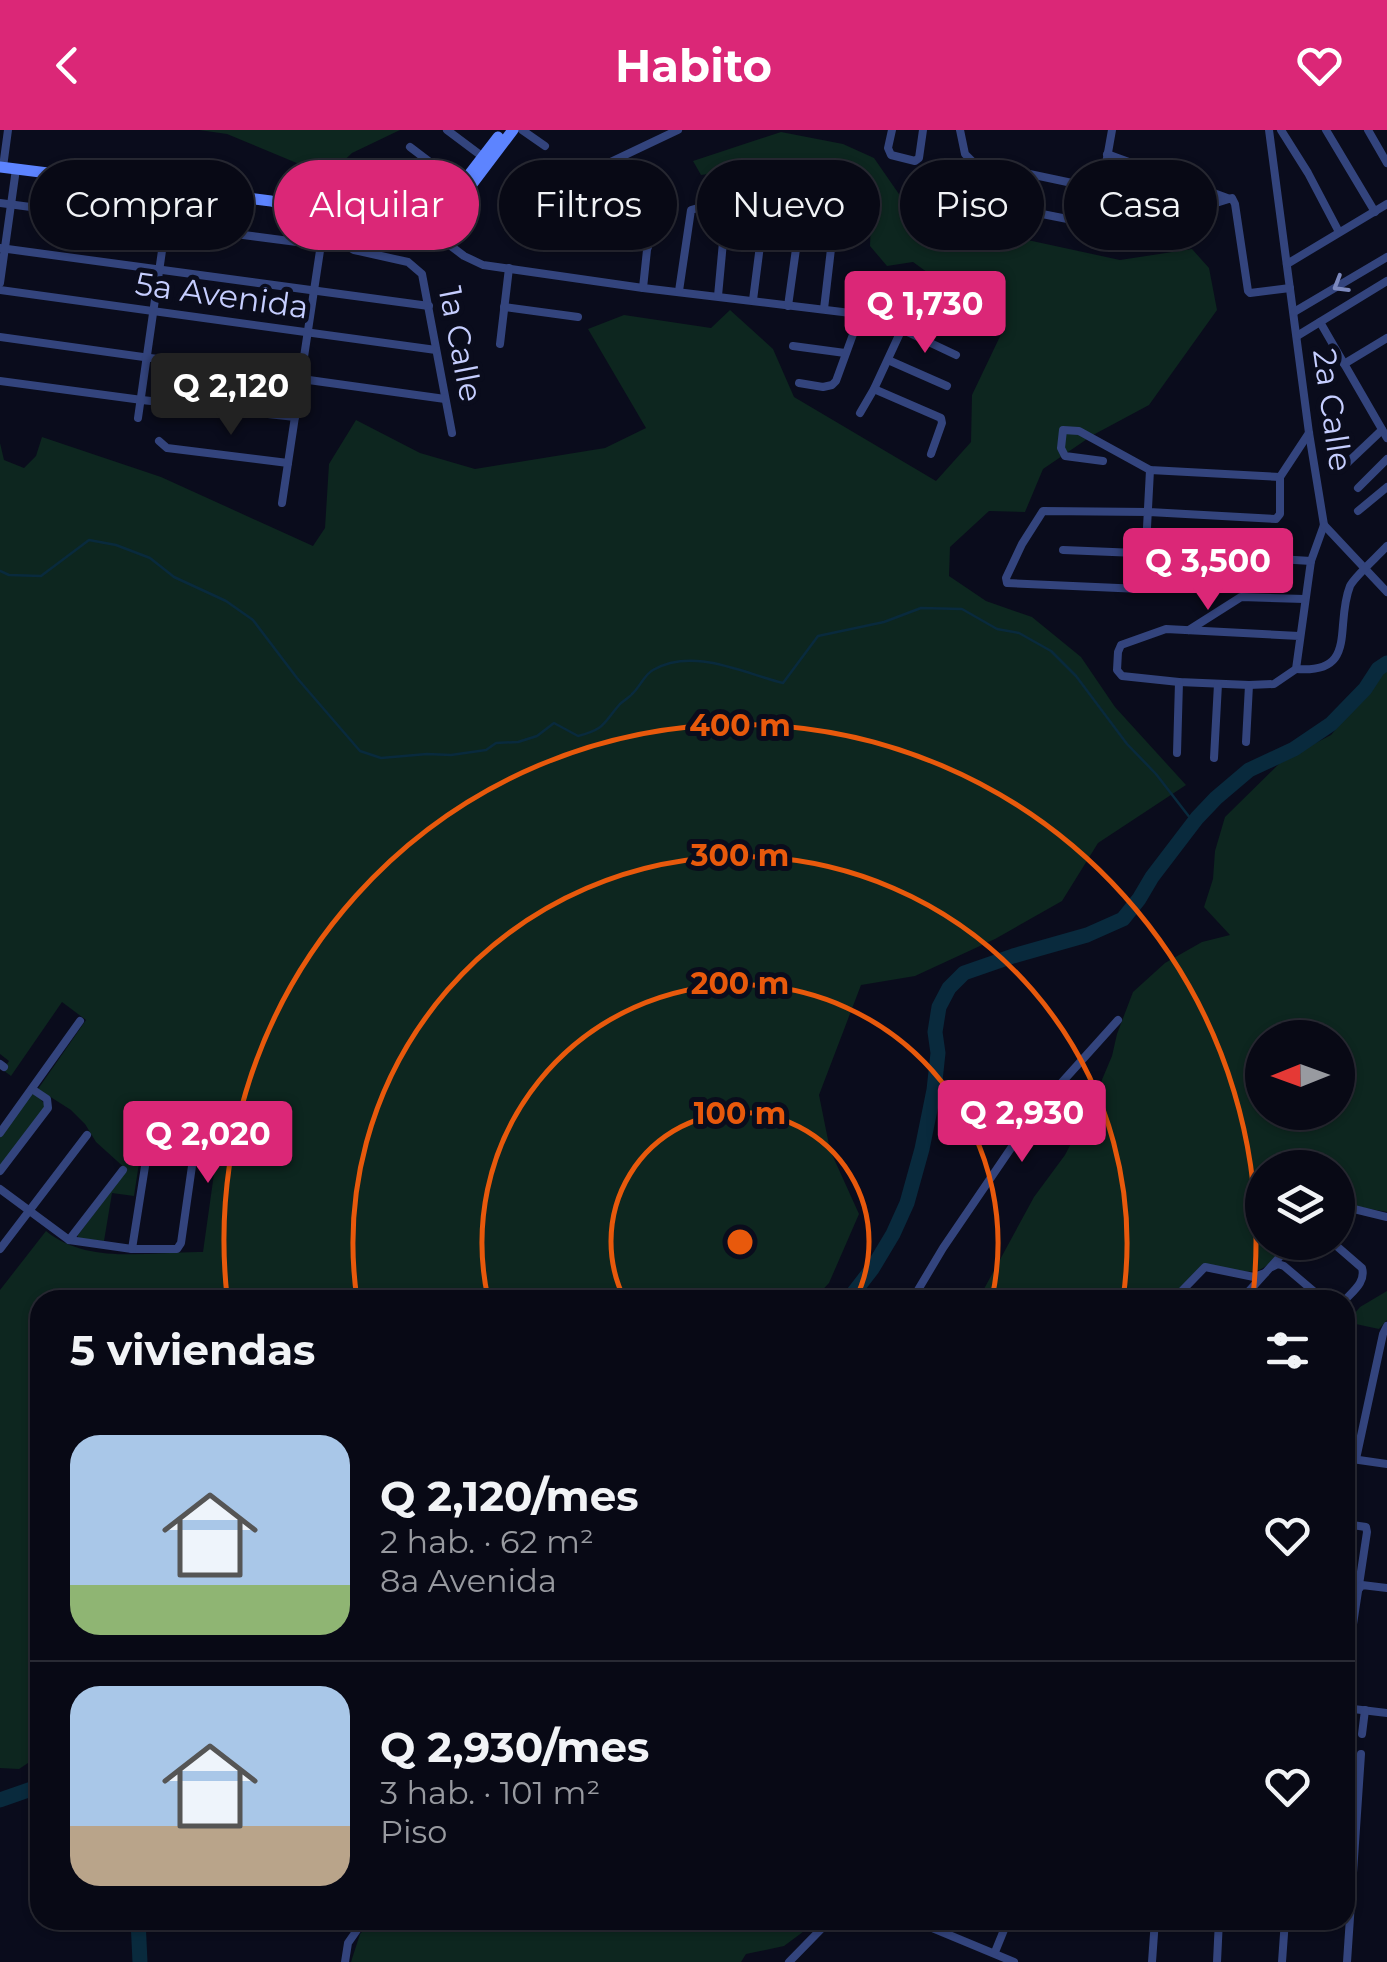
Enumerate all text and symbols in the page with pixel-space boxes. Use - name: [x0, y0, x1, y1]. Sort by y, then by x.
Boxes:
- icon: back: [40, 38, 95, 93]
- text: Habito: [615, 38, 772, 93]
- icon: heart: [1292, 38, 1347, 93]
- chip: Comprar: [30, 160, 254, 250]
- chip: Alquilar: [274, 160, 479, 250]
- chip: Filtros: [499, 160, 677, 250]
- chip: Nuevo: [697, 160, 880, 250]
- chip: Piso: [900, 160, 1044, 250]
- chip: Casa: [1064, 160, 1217, 250]
- street label: 5a Avenida: [133, 264, 311, 326]
- pin: Q 1,730: [833, 271, 1017, 356]
- one-way arrow: [1333, 273, 1351, 292]
- street label: 1a Calle: [431, 283, 491, 405]
- text: Q 1,730: [867, 284, 983, 323]
- street label: 2a Calle: [1305, 346, 1361, 474]
- pin: Q 2,120: [139, 353, 323, 438]
- text: Q 2,120: [173, 366, 289, 405]
- pin: Q 3,500: [1116, 528, 1300, 613]
- text: Q 3,500: [1145, 541, 1271, 580]
- text: 400 m: [689, 707, 791, 744]
- text: 300 m: [690, 837, 789, 874]
- text: 200 m: [691, 965, 789, 1002]
- north arrow: [1245, 1020, 1355, 1130]
- map controls: [1245, 1020, 1355, 1260]
- pin: Q 2,930: [930, 1080, 1114, 1165]
- text: Q 2,930: [960, 1093, 1084, 1132]
- text: 100 m: [694, 1095, 786, 1132]
- pin: Q 2,020: [116, 1101, 300, 1186]
- text: Q 2,020: [145, 1114, 271, 1153]
- button: layers: [1245, 1150, 1355, 1260]
- centre of rings: [722, 1224, 758, 1260]
- icon: filters: [1260, 1323, 1315, 1378]
- text: 5 viviendas: [70, 1324, 315, 1376]
- text: Q 2,120/mes: [380, 1470, 639, 1522]
- icon: home: [150, 1475, 270, 1595]
- icon: heart: [1260, 1508, 1315, 1563]
- text: 2 hab. · 62 m²: [380, 1522, 594, 1561]
- text: 8a Avenida: [380, 1561, 557, 1600]
- text: Q 2,930/mes: [380, 1721, 649, 1773]
- icon: home: [150, 1726, 270, 1846]
- icon: heart: [1260, 1759, 1315, 1814]
- text: 3 hab. · 101 m²: [380, 1773, 600, 1812]
- text: Piso: [380, 1812, 447, 1851]

